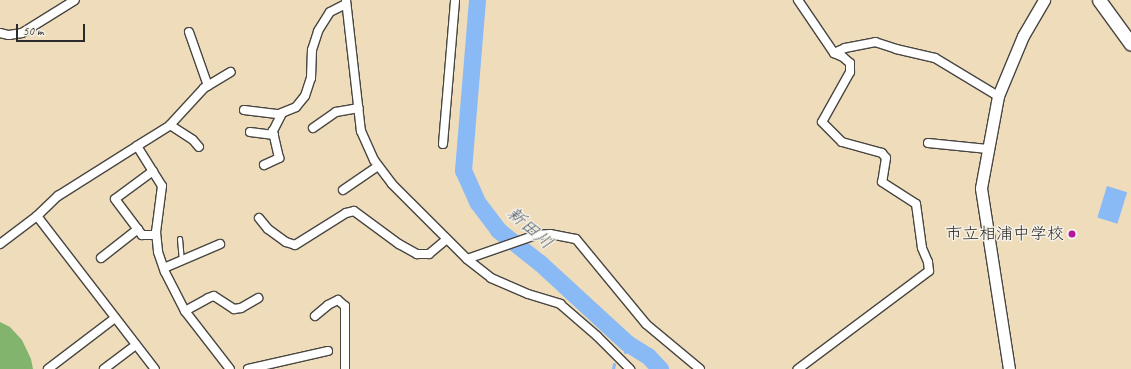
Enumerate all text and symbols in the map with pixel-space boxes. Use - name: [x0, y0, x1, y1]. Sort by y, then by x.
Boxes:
- scale bar: [18, 16, 87, 42]
- text: 50 m: [23, 23, 43, 39]
- water label: 新田川: [503, 202, 557, 254]
- place label: 市立相浦中学校: [945, 224, 1064, 244]
- marker: 市立相浦中学校: [1067, 229, 1077, 239]

